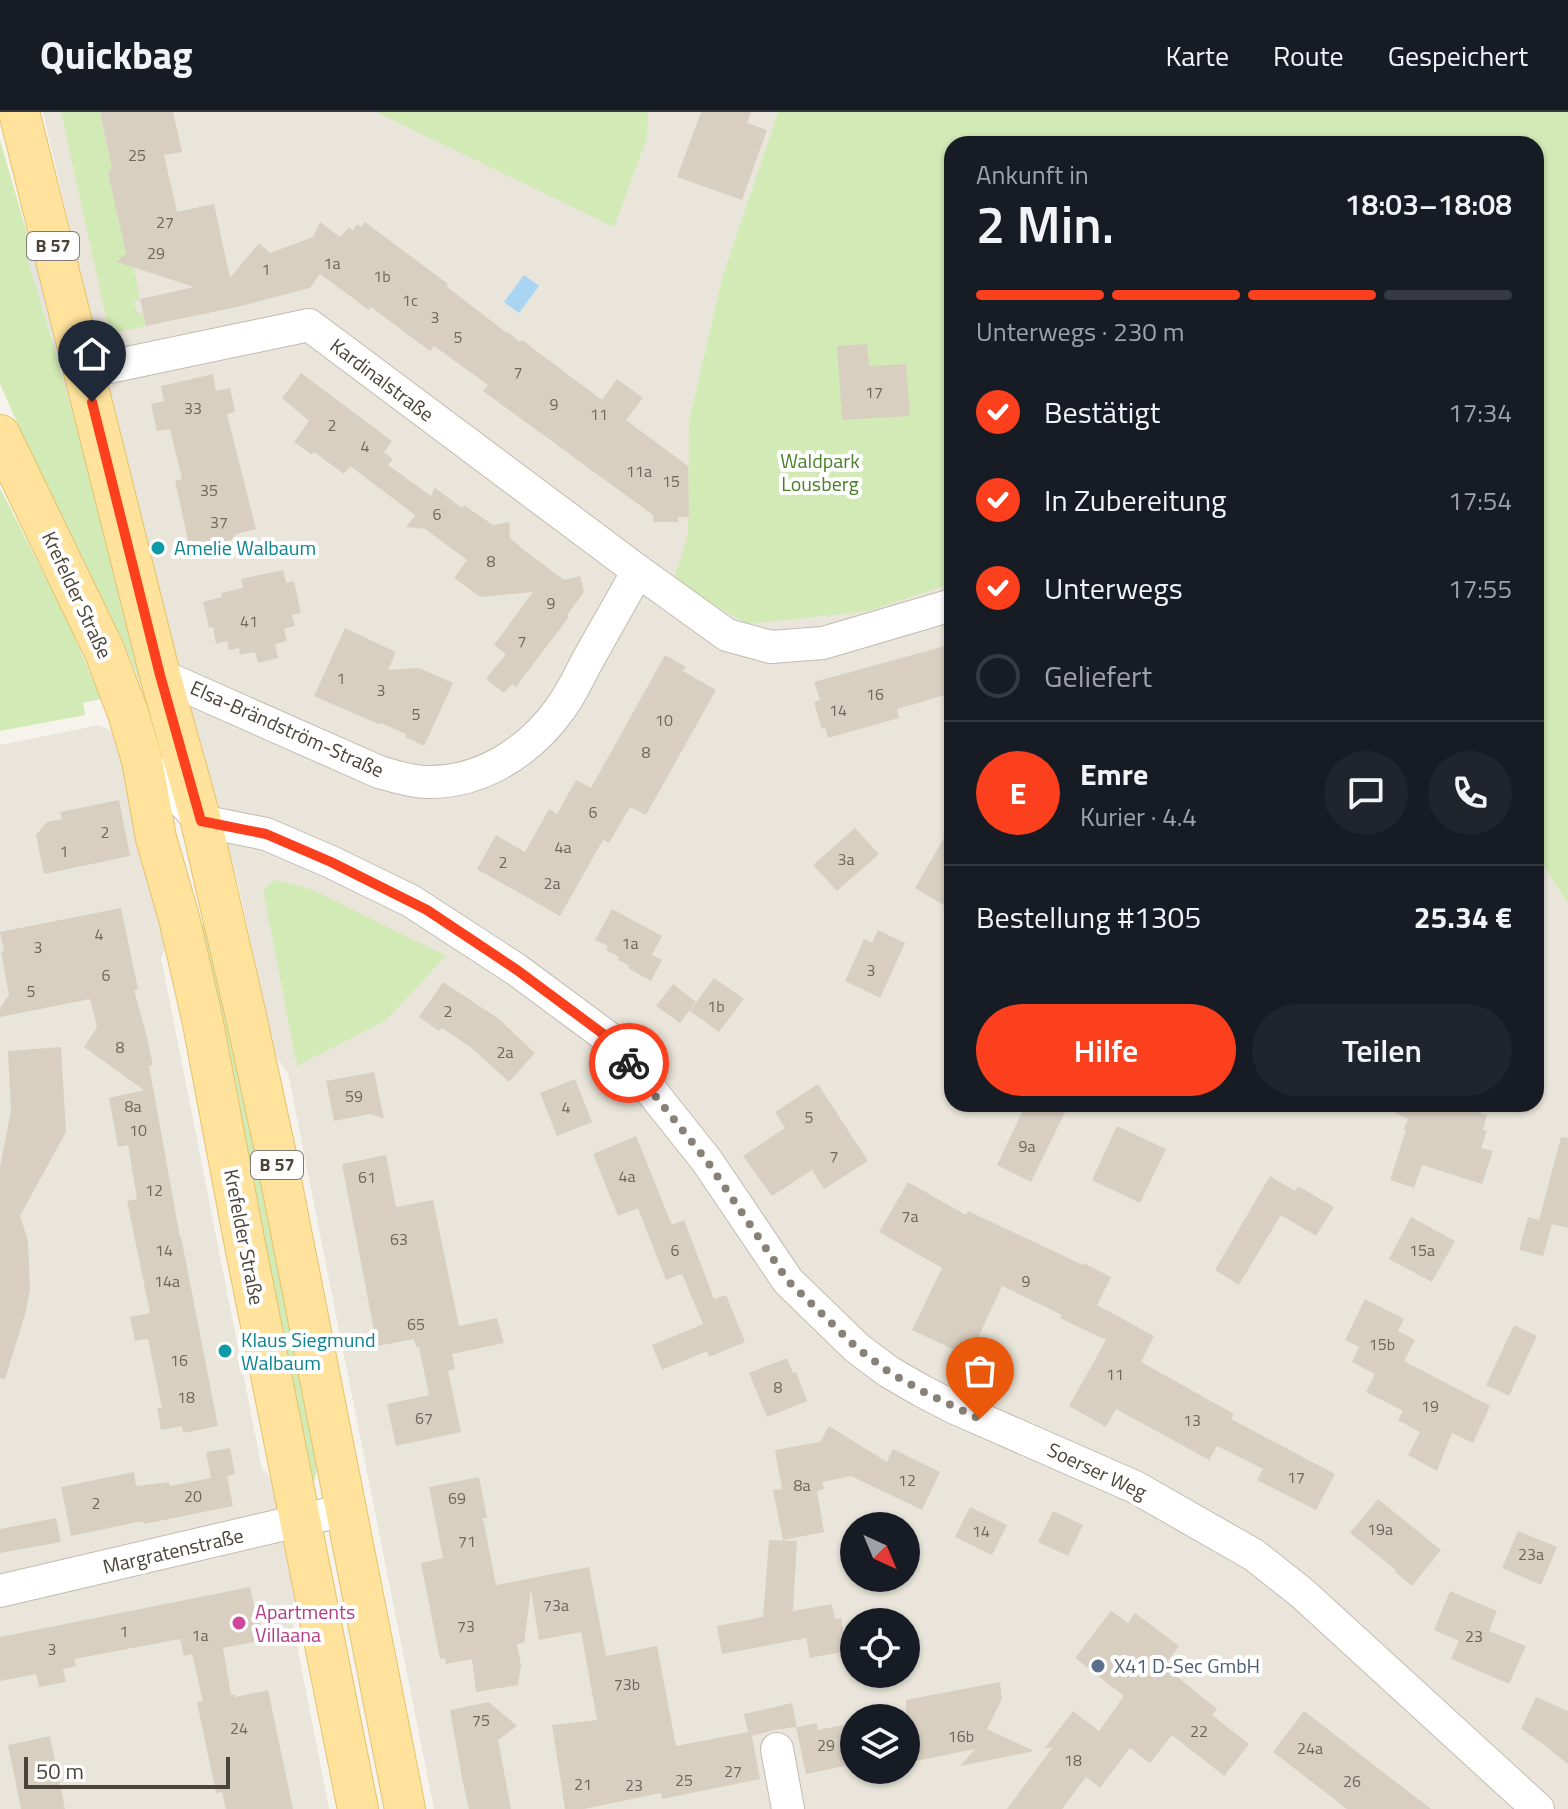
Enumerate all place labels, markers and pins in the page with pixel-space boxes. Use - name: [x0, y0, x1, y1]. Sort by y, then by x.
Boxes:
- pin: [58, 320, 126, 402]
- place label: Amelie Walbaum: [174, 532, 316, 563]
- marker: Amelie Walbaum: [149, 539, 167, 557]
- place label: Klaus Siegmund Walbaum: [241, 1324, 376, 1378]
- pin: [946, 1337, 1014, 1419]
- marker: Klaus Siegmund Walbaum: [216, 1342, 234, 1360]
- place label: Apartments Villaana: [255, 1596, 355, 1650]
- marker: Apartments Villaana: [230, 1614, 248, 1632]
- place label: X41 D-Sec GmbH: [1114, 1650, 1260, 1681]
- marker: X41 D-Sec GmbH: [1089, 1657, 1107, 1675]

